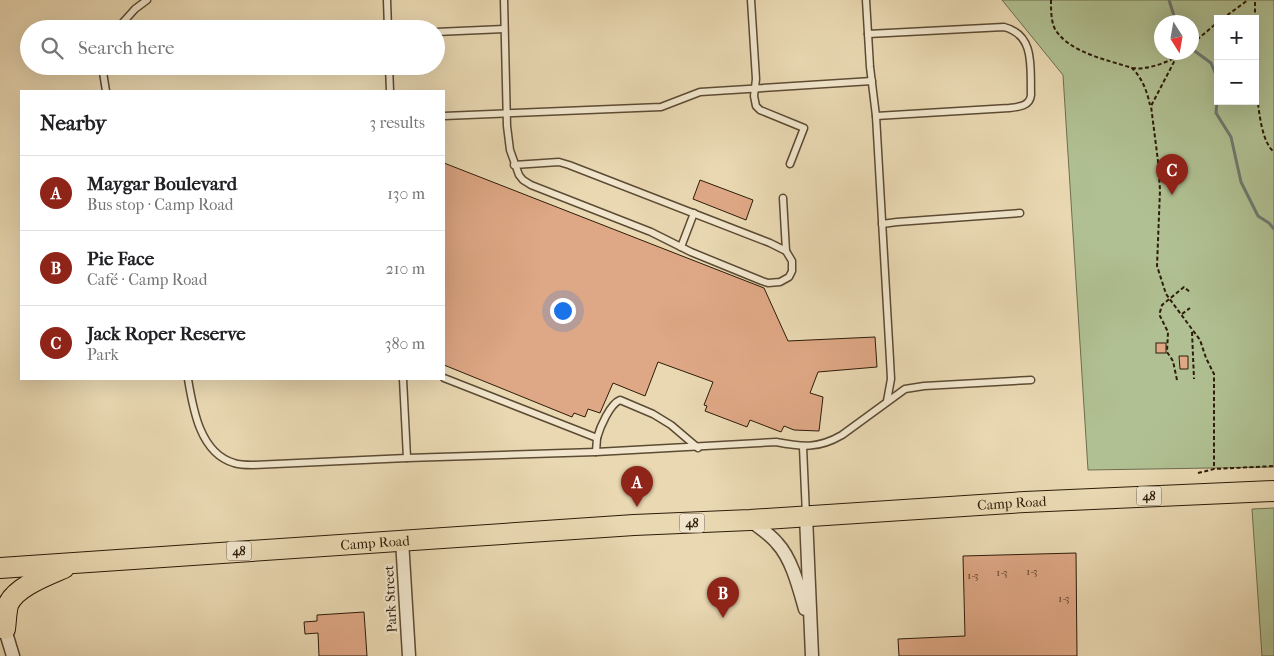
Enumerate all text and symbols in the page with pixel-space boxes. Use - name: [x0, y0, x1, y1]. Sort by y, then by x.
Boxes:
- north arrow: [1154, 15, 1199, 60]
- map controls: [1214, 15, 1259, 105]
- button: +: [1214, 15, 1259, 60]
- search box: [20, 20, 445, 75]
- icon: search: [38, 34, 66, 62]
- text: Search here: [78, 37, 174, 59]
- button: −: [1214, 60, 1259, 105]
- text: Nearby: [40, 111, 106, 135]
- text: 3 results: [369, 113, 425, 132]
- pin: C: [1156, 154, 1188, 195]
- text: Maygar Boulevard: [87, 173, 237, 195]
- text: A: [51, 184, 61, 203]
- text: 130 m: [387, 184, 425, 203]
- text: Bus stop · Camp Road: [87, 195, 234, 214]
- text: Pie Face: [87, 248, 154, 270]
- text: B: [51, 259, 61, 278]
- text: 210 m: [386, 259, 425, 278]
- text: Café · Camp Road: [87, 270, 207, 289]
- your location: [550, 298, 576, 324]
- text: Jack Roper Reserve: [87, 323, 246, 345]
- text: C: [51, 334, 61, 353]
- text: 380 m: [385, 334, 425, 353]
- text: Park: [87, 345, 119, 364]
- pin: A: [621, 466, 653, 507]
- road number: 48: [1136, 486, 1162, 506]
- street label: Camp Road: [977, 493, 1047, 514]
- road number: 48: [680, 514, 704, 532]
- street label: Camp Road: [340, 532, 411, 554]
- road number: 48: [226, 542, 252, 560]
- street label: Park Street: [380, 565, 401, 633]
- house number: 1-3: [1026, 565, 1038, 578]
- house number: 1-3: [996, 566, 1008, 579]
- house number: 1-3: [967, 569, 979, 582]
- pin: B: [707, 577, 739, 618]
- house number: 1-3: [1058, 592, 1070, 605]

